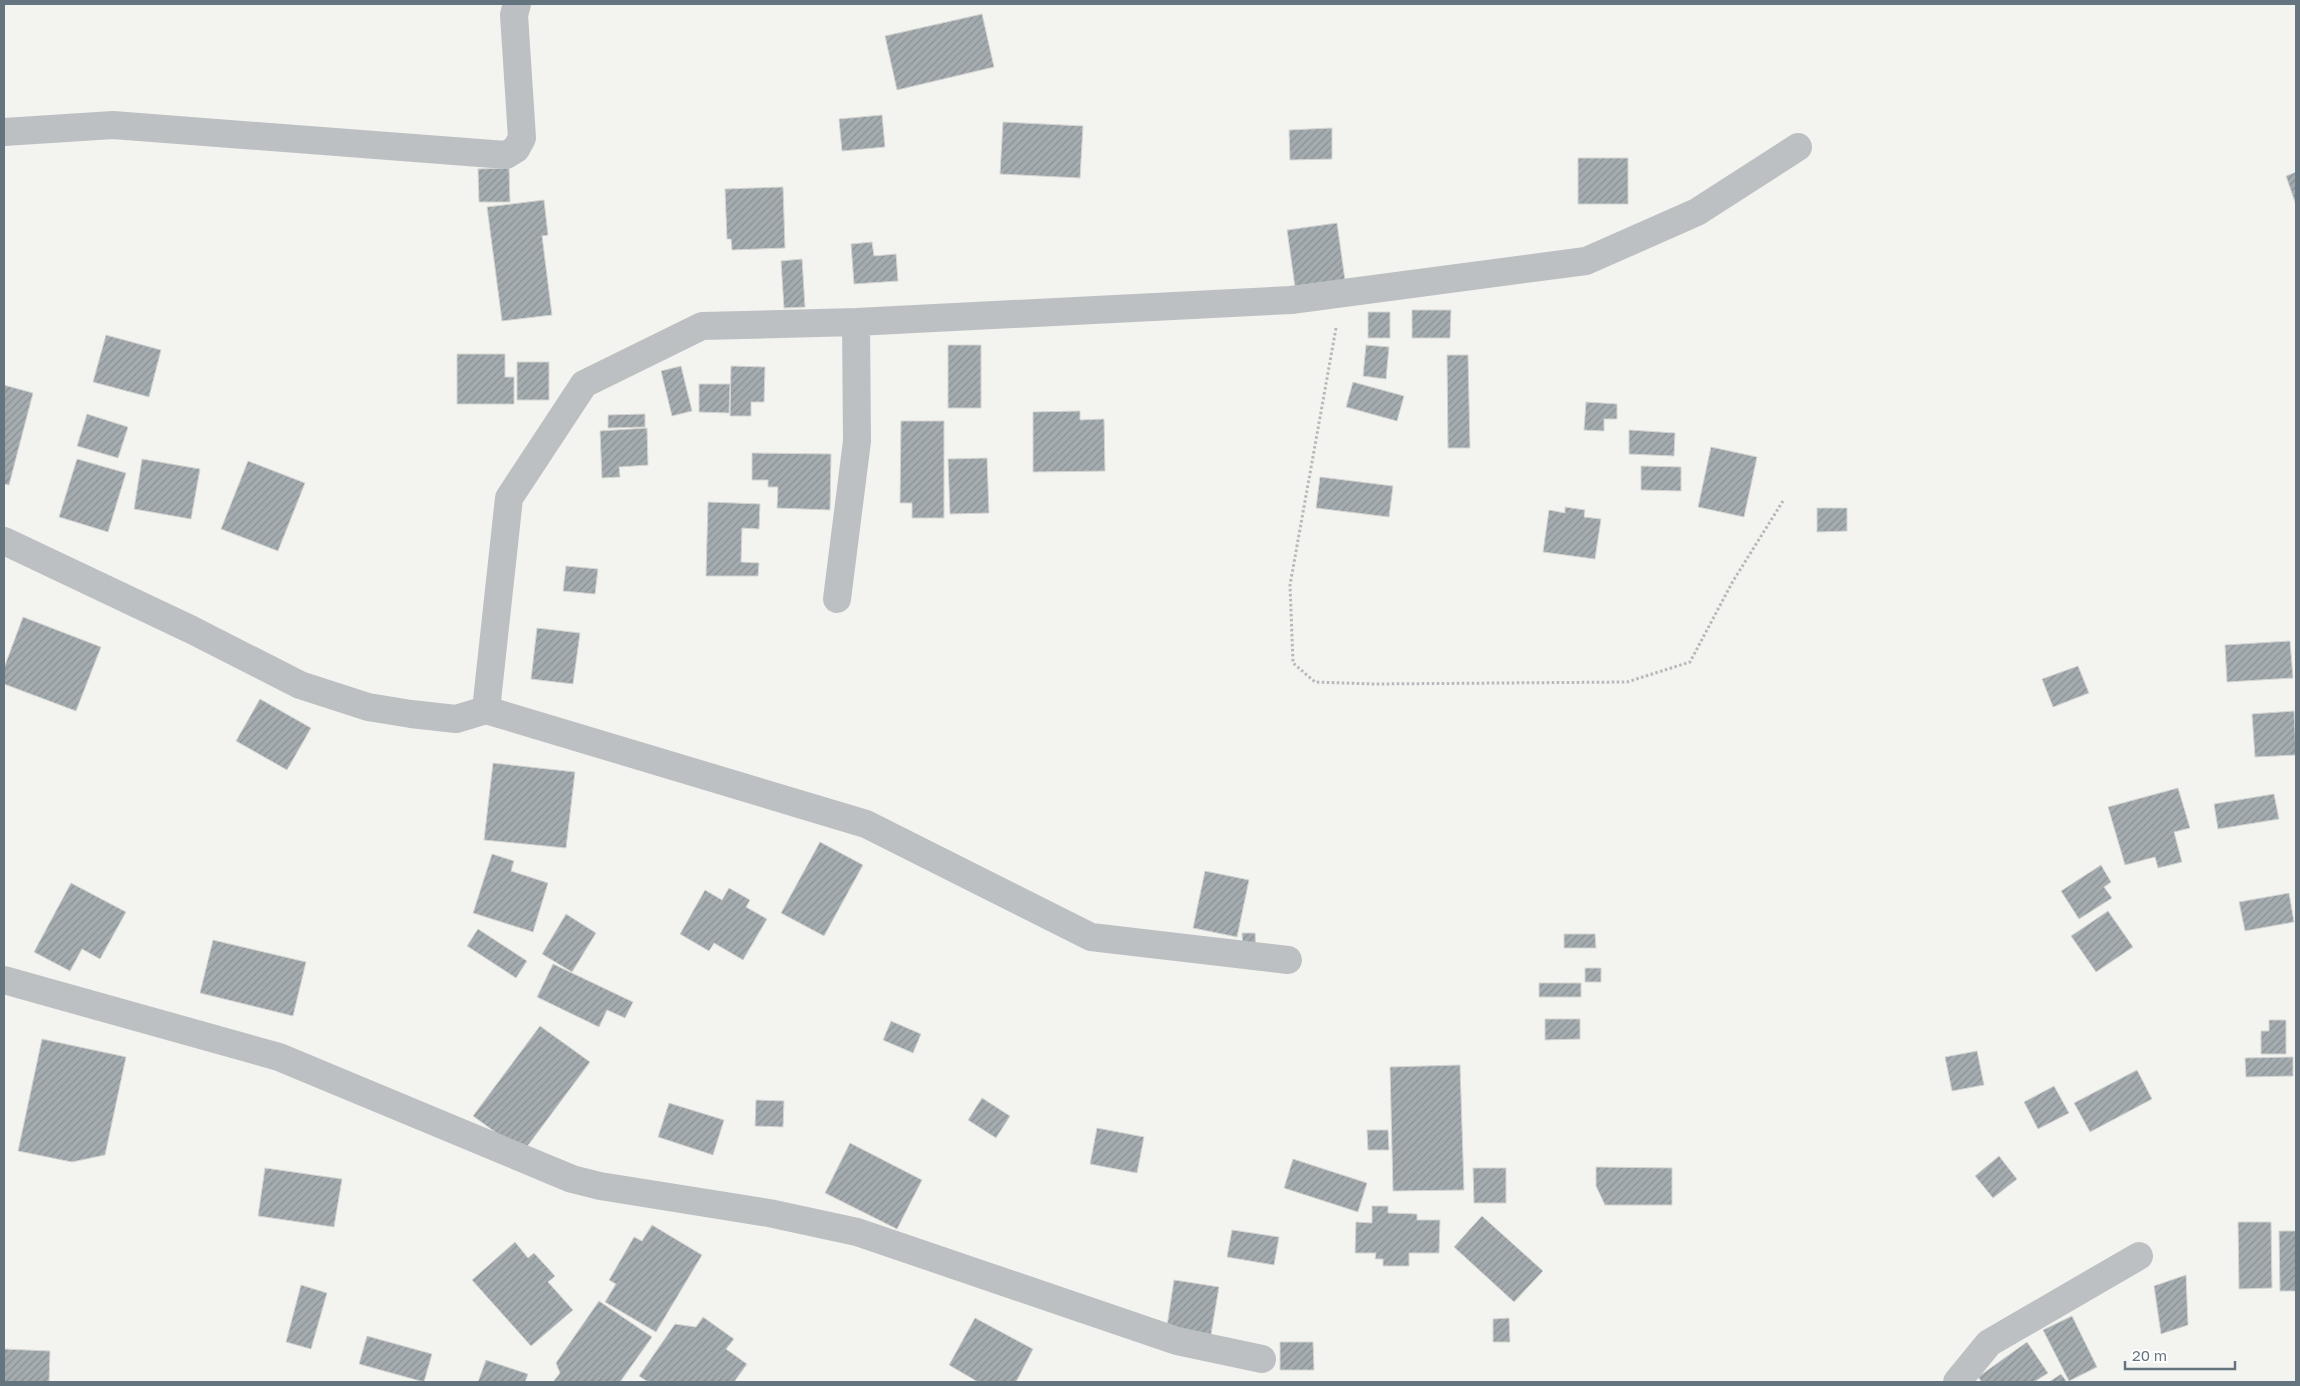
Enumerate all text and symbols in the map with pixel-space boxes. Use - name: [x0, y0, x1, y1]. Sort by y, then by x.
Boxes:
- scale bar: [2125, 1338, 2235, 1370]
- text: 20 m: [2132, 1346, 2167, 1364]

